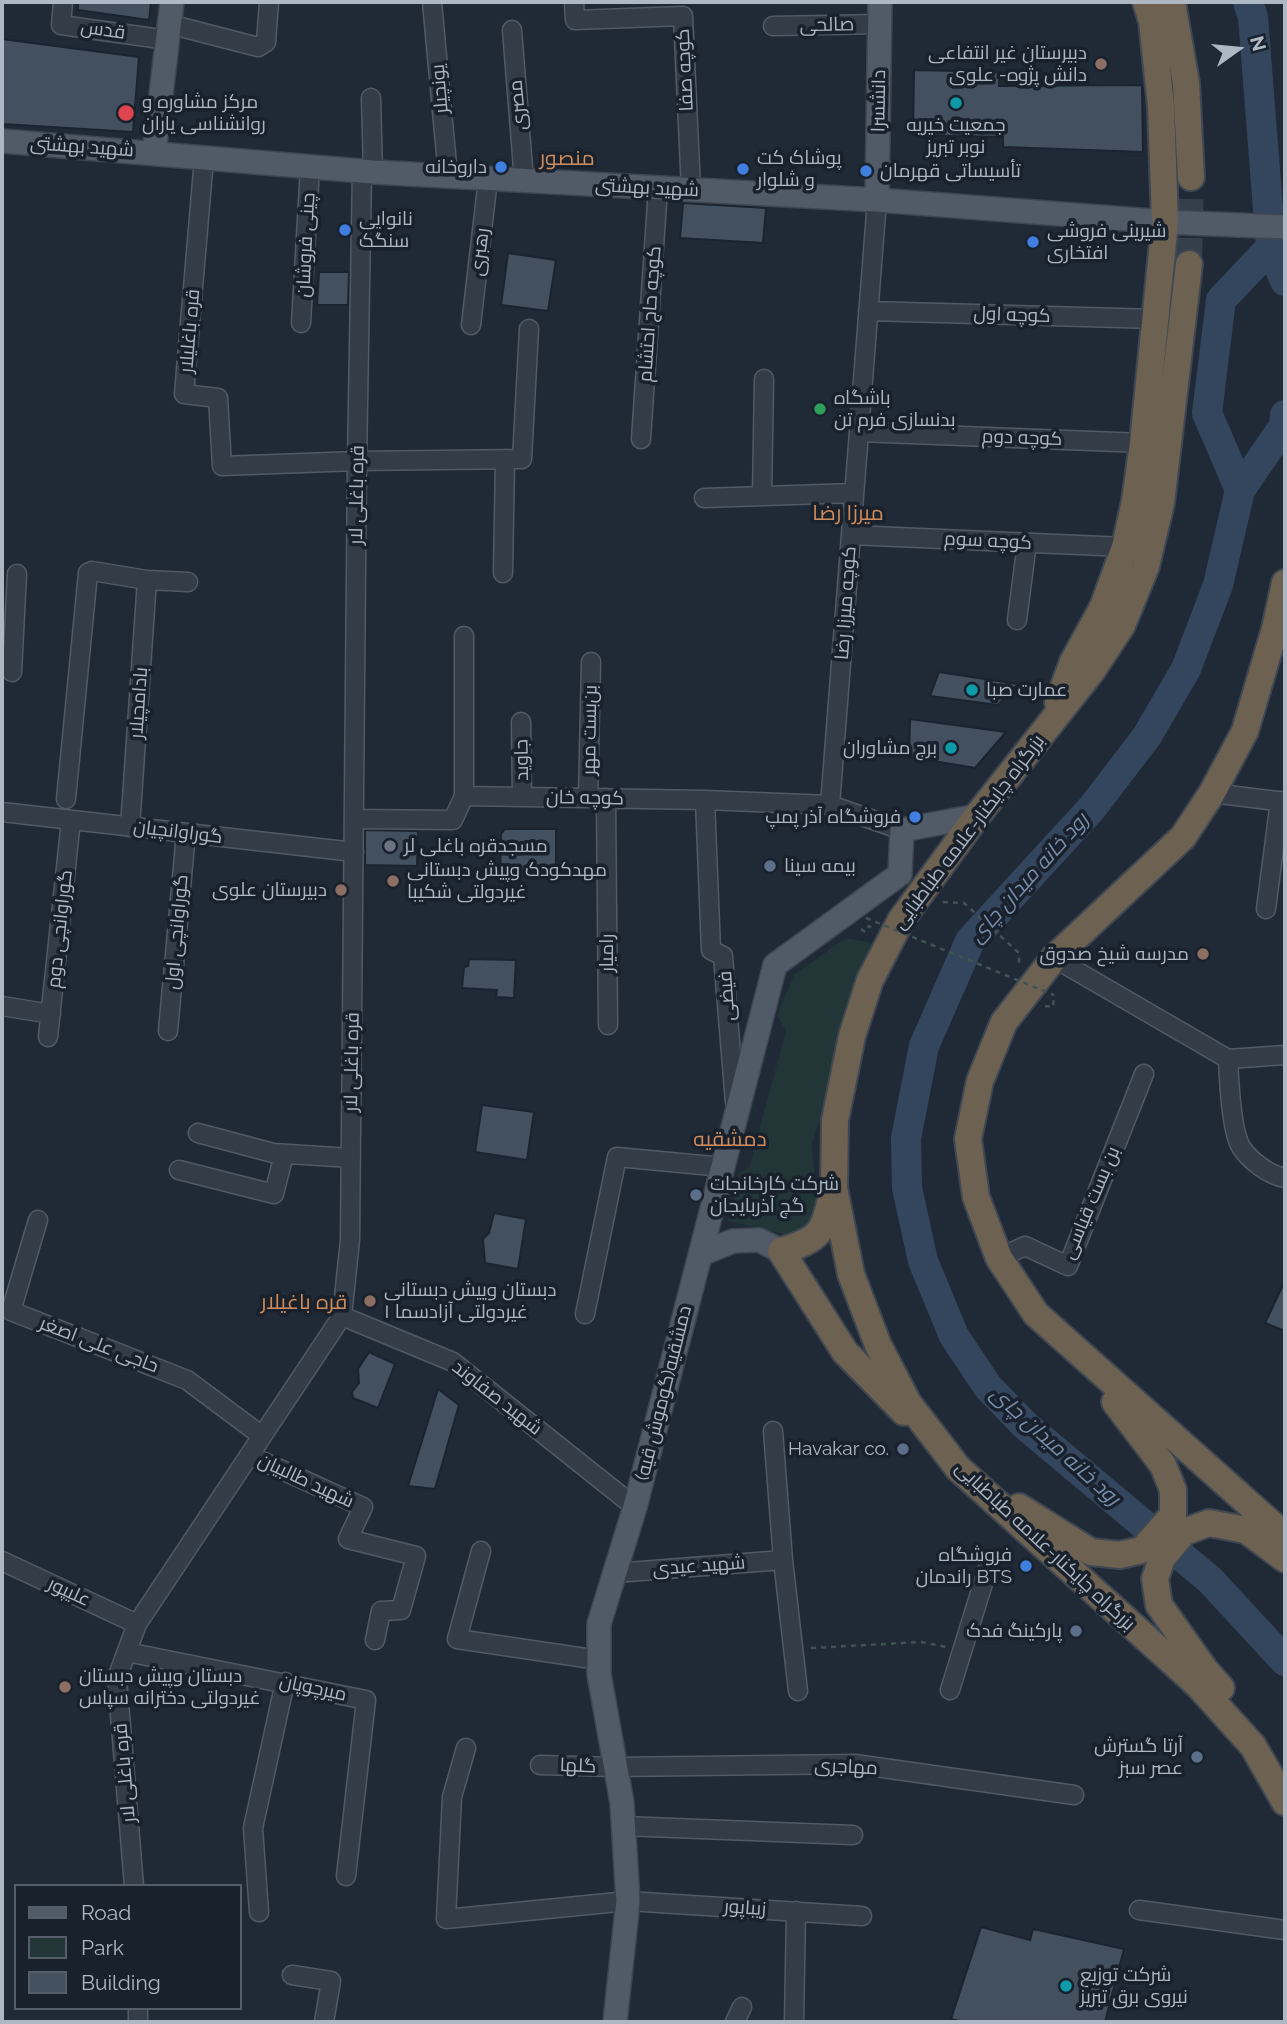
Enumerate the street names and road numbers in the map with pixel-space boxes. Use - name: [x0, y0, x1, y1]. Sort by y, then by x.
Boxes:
- street label: صالحی: [799, 13, 855, 37]
- street label: قدس: [79, 16, 127, 44]
- street label: کوچه صفا: [671, 28, 699, 112]
- street label: یونچیلر: [426, 63, 454, 115]
- street label: دانشسرا: [867, 70, 891, 132]
- street label: مصری: [504, 79, 532, 131]
- street label: شهید بهشتى: [29, 132, 135, 162]
- street label: شهید بهشتى: [595, 174, 699, 202]
- street label: چینی فروشان: [292, 192, 320, 298]
- street label: رهبری: [466, 227, 494, 277]
- street label: کوچه حاج احتشام: [634, 245, 666, 383]
- street label: قره باغلیلار: [175, 288, 205, 374]
- street label: کوچه اول: [973, 302, 1051, 328]
- street label: کوچه دوم: [981, 425, 1063, 451]
- street label: قره باغلی لار: [345, 445, 369, 545]
- street label: کوچه سوم: [944, 527, 1032, 555]
- street label: کوچه میرزا رضا: [831, 545, 861, 661]
- street label: بادامچیلار: [125, 666, 153, 740]
- street label: بن‌بست مهر: [578, 685, 602, 775]
- street label: بزرگراه چایکنار-علامه طباطبایی: [888, 730, 1050, 934]
- street label: جاوید: [510, 739, 534, 781]
- street label: کوچه خان: [546, 786, 624, 810]
- street label: گوراوانچیان: [132, 815, 224, 849]
- street label: گوراوانچی دوم: [42, 869, 78, 989]
- street label: گوراوانچی اول: [161, 873, 193, 991]
- street label: رامیار: [596, 934, 618, 972]
- street label: فیضی: [714, 970, 740, 1022]
- street label: قره باغلی لار: [340, 1012, 364, 1112]
- street label: بن بست قیاسی: [1057, 1143, 1125, 1263]
- street label: دمشقیه(گوموش قیه): [631, 1303, 697, 1483]
- street label: حاجی علی اصغر: [36, 1312, 162, 1378]
- street label: شهید صفاوند: [448, 1356, 546, 1440]
- street label: شهید طالبیان: [254, 1449, 358, 1513]
- street label: بزرگراه چایکنار-علامه طباطبایی: [950, 1457, 1140, 1635]
- street label: شهید عیدی: [652, 1551, 746, 1581]
- street label: علیپور: [44, 1572, 94, 1612]
- street label: میرچوپان: [277, 1670, 349, 1706]
- street label: قره باغلی لار: [109, 1722, 141, 1824]
- street label: گلها: [559, 1754, 597, 1778]
- street label: مهاجری: [814, 1754, 878, 1780]
- street label: زیباپور: [723, 1895, 767, 1921]

